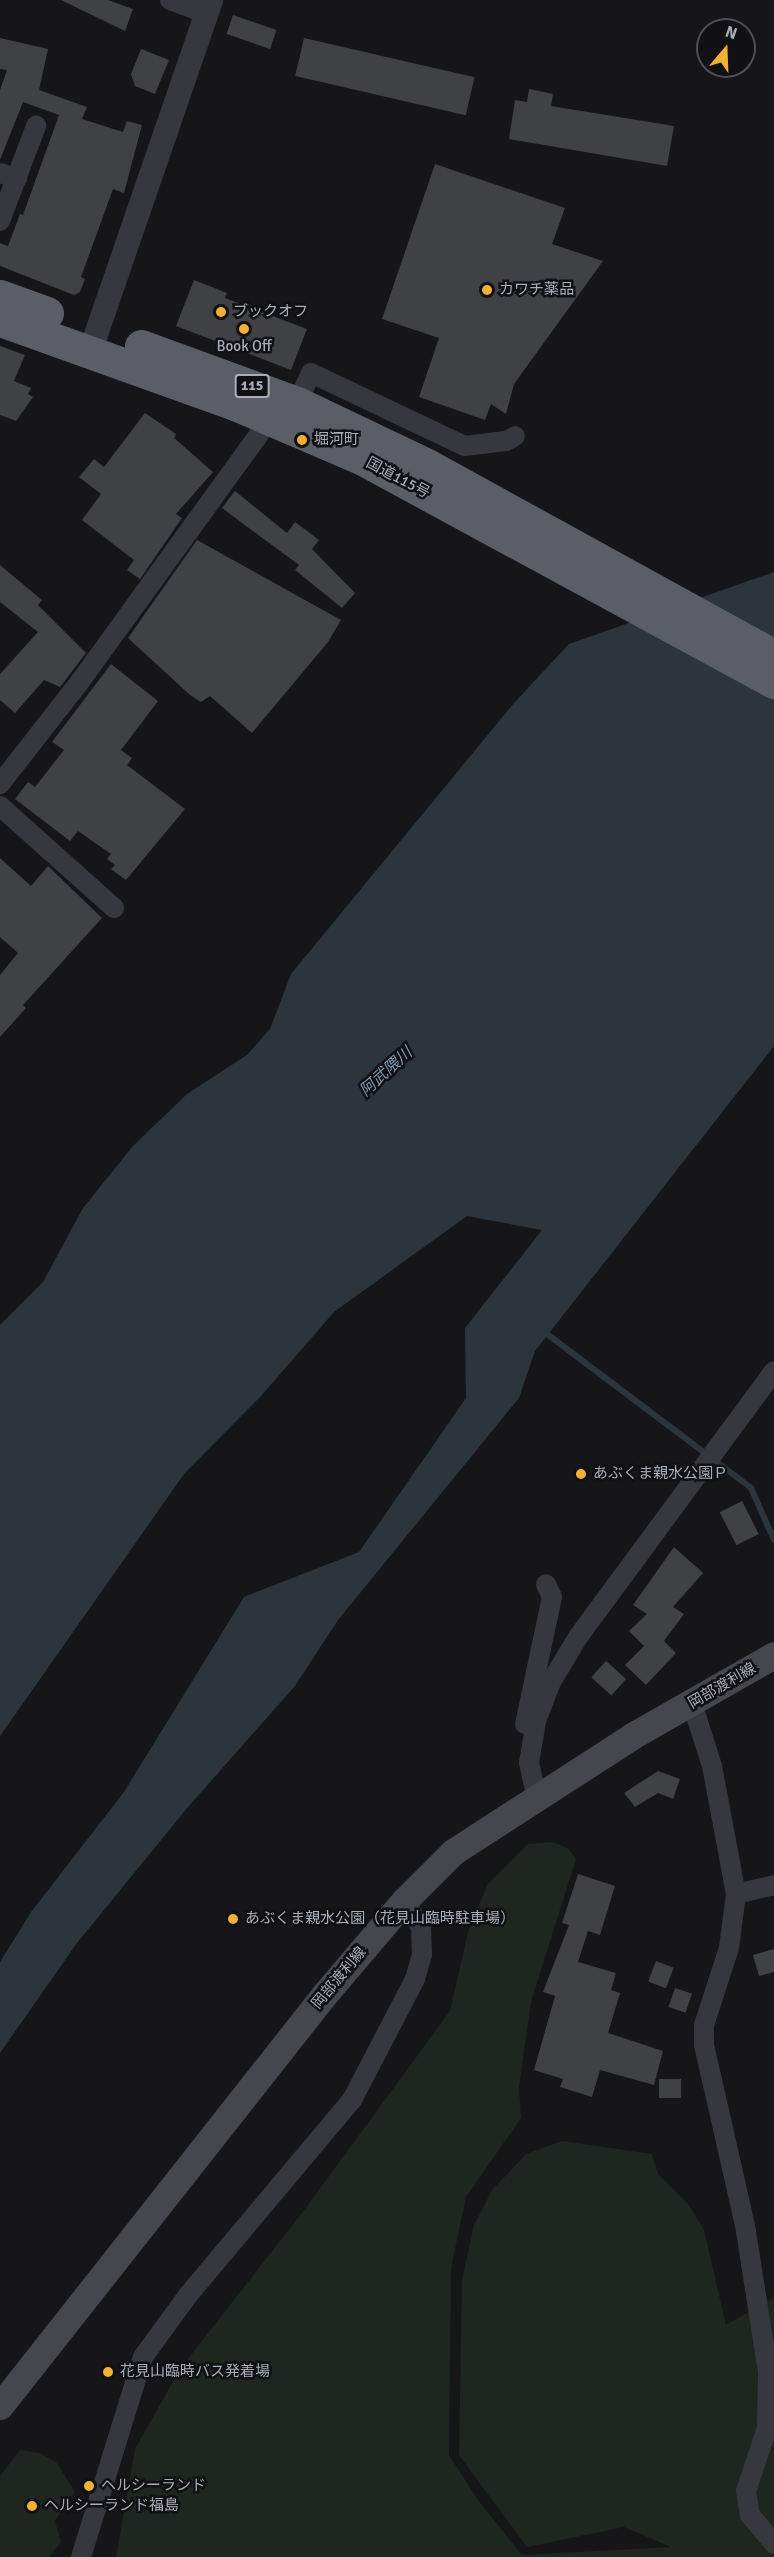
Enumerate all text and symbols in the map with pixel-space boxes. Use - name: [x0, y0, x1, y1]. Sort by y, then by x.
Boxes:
- north arrow: [696, 18, 756, 78]
- text: N: [723, 22, 740, 44]
- place label: カワチ薬品: [499, 281, 574, 299]
- marker: カワチ薬品: [480, 283, 494, 297]
- place label: ブックオフ: [233, 303, 308, 321]
- marker: ブックオフ: [214, 305, 228, 319]
- marker: Book Off: [237, 322, 251, 336]
- place label: Book Off: [216, 338, 272, 356]
- road number: 115: [234, 375, 270, 397]
- place label: 堀河町: [314, 431, 359, 449]
- marker: 堀河町: [295, 433, 309, 447]
- street label: 国道115号: [363, 454, 433, 502]
- water label: 阿武隈川: [356, 1043, 416, 1101]
- place label: あぶくま親水公園Ｐ: [593, 1465, 728, 1483]
- marker: あぶくま親水公園Ｐ: [574, 1467, 588, 1481]
- street label: 岡部渡利線: [685, 1659, 759, 1713]
- place label: あぶくま親水公園（花見山臨時駐車場）: [245, 1910, 515, 1928]
- marker: あぶくま親水公園（花見山臨時駐車場）: [226, 1912, 240, 1926]
- street label: 岡部渡利線: [308, 1943, 370, 2013]
- place label: 花見山臨時バス発着場: [120, 2363, 270, 2381]
- marker: 花見山臨時バス発着場: [101, 2365, 115, 2379]
- place label: ヘルシーランド: [101, 2477, 206, 2495]
- marker: ヘルシーランド: [82, 2479, 96, 2493]
- place label: ヘルシーランド福島: [44, 2497, 179, 2515]
- marker: ヘルシーランド福島: [25, 2499, 39, 2513]

